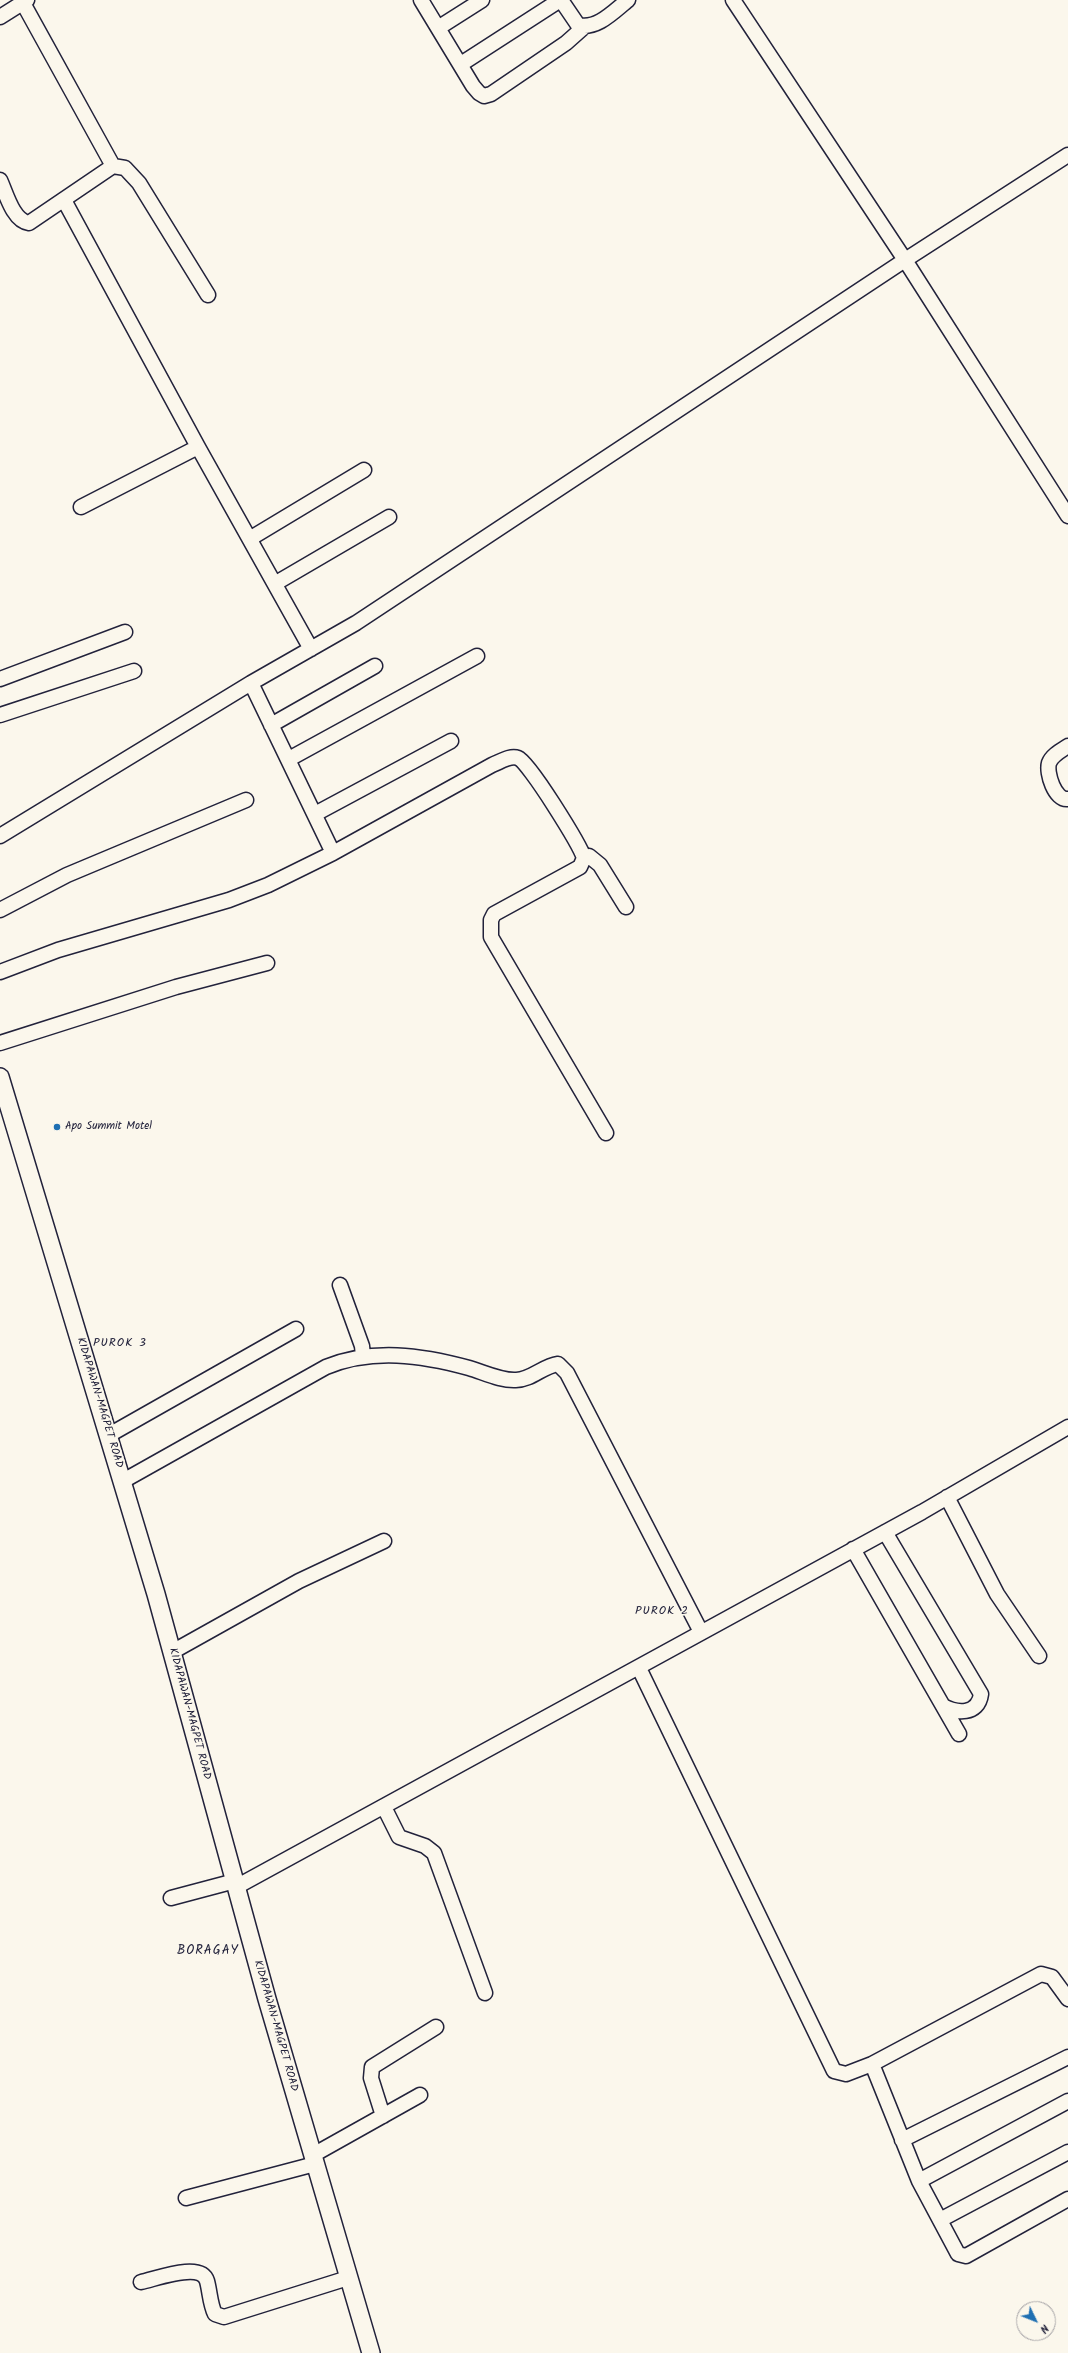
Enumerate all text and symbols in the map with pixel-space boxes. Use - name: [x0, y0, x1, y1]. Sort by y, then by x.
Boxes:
- place label: Apo Summit Motel: [65, 1120, 152, 1134]
- marker: Apo Summit Motel: [52, 1122, 62, 1132]
- street label: KIDAPAWAN-MAGPET ROAD: [73, 1336, 125, 1470]
- district label: PUROK 3: [93, 1337, 147, 1351]
- district label: PUROK 2: [635, 1605, 689, 1619]
- street label: KIDAPAWAN-MAGPET ROAD: [165, 1647, 213, 1781]
- district label: BORAGAY: [177, 1944, 239, 1960]
- street label: KIDAPAWAN-MAGPET ROAD: [250, 1959, 300, 2093]
- north arrow: [1016, 2301, 1056, 2341]
- text: N: [1035, 2320, 1053, 2337]

